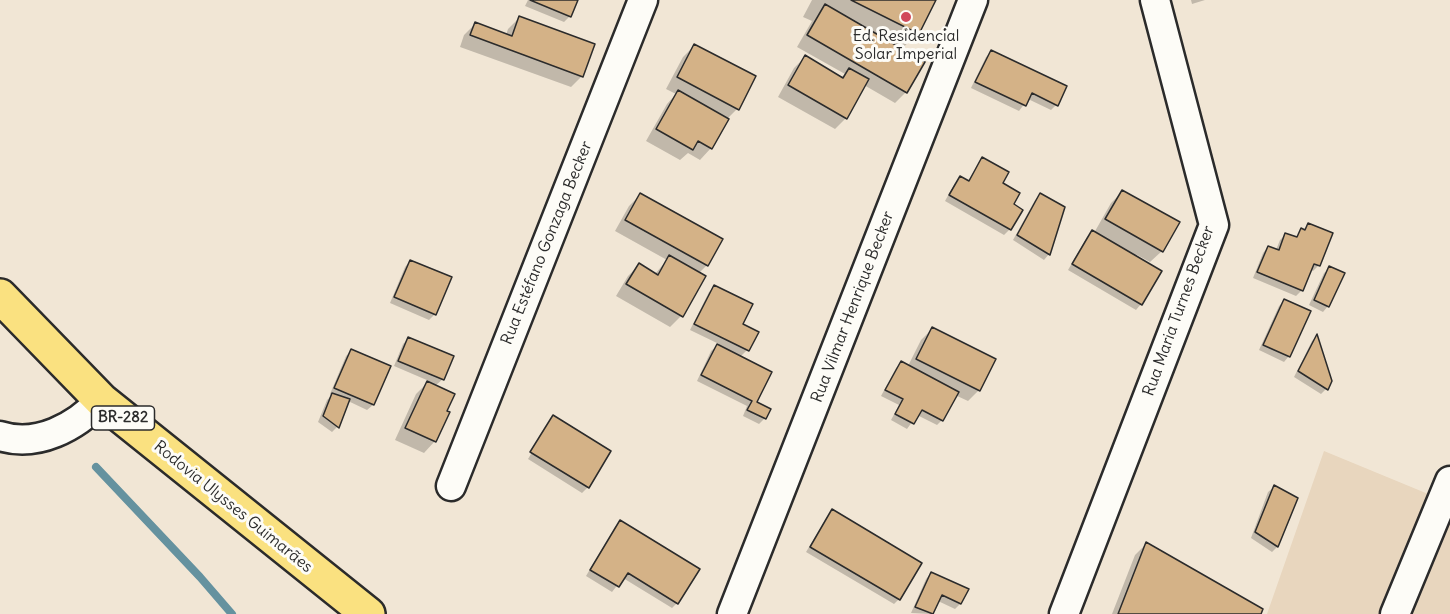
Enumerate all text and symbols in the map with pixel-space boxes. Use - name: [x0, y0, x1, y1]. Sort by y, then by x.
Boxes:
- marker: Ed. Residencial Solar Imperial: [899, 10, 913, 24]
- place label: Ed. Residencial Solar Imperial: [853, 26, 959, 64]
- street label: Rua Estéfano Gonzaga Becker: [497, 138, 597, 348]
- street label: Rua Vilmar Henrique Becker: [808, 209, 898, 405]
- street label: Rua Maria Turnes Becker: [1139, 223, 1219, 399]
- road number: BR-282: [92, 406, 154, 430]
- street label: Rodovia Ulysses Guimarães: [150, 437, 316, 577]

